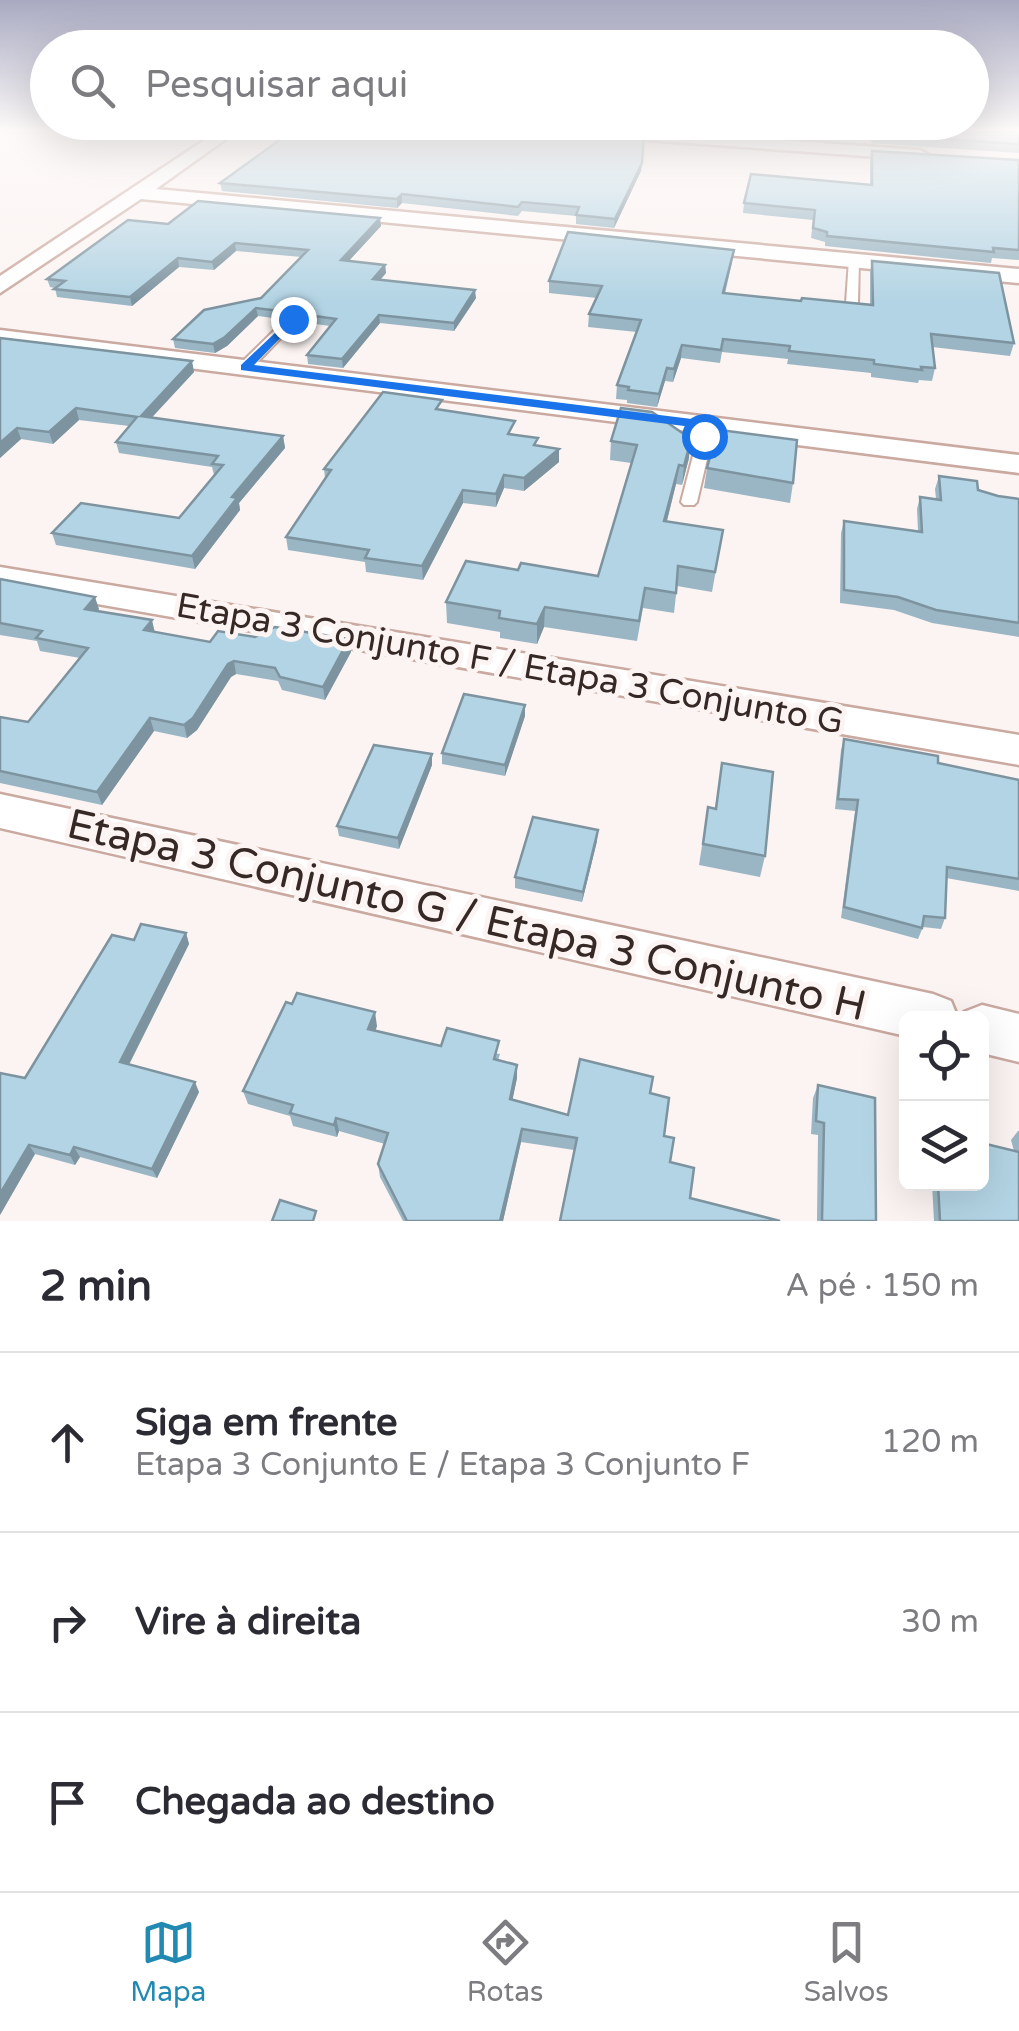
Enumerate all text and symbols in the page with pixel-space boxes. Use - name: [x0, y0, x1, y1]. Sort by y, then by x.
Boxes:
- search box: [30, 30, 989, 140]
- icon: search: [65, 58, 120, 113]
- text: Pesquisar aqui: [145, 62, 408, 108]
- route end: [271, 297, 317, 343]
- route start: [682, 414, 728, 460]
- street label: Etapa 3 Conjunto F / Etapa 3 Conjunto G: [173, 585, 847, 743]
- street label: Etapa 3 Conjunto G / Etapa 3 Conjunto H: [62, 799, 871, 1032]
- map controls: [899, 1011, 989, 1191]
- button: locate: [899, 1011, 989, 1101]
- button: layers: [899, 1101, 989, 1191]
- text: 2 min: [40, 1261, 152, 1312]
- text: A pé · 150 m: [786, 1267, 979, 1305]
- text: Siga em frente: [135, 1400, 397, 1446]
- icon: ahead: [40, 1415, 95, 1470]
- text: 120 m: [881, 1423, 979, 1461]
- text: Etapa 3 Conjunto E / Etapa 3 Conjunto F: [135, 1446, 750, 1484]
- icon: right: [40, 1595, 95, 1650]
- text: Vire à direita: [135, 1599, 361, 1645]
- text: 30 m: [901, 1603, 979, 1641]
- icon: arrive: [40, 1775, 95, 1830]
- text: Chegada ao destino: [135, 1779, 495, 1825]
- tab: Mapa: [130, 1915, 206, 2009]
- tab: Rotas: [467, 1915, 543, 2009]
- tab: Salvos: [804, 1915, 889, 2009]

